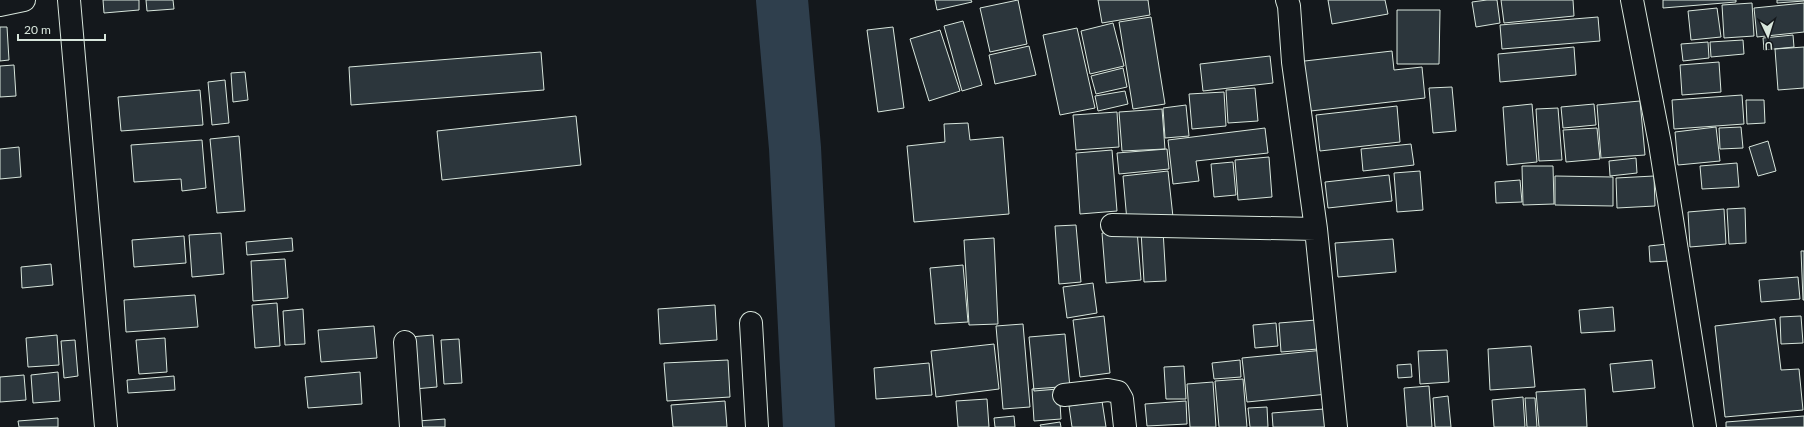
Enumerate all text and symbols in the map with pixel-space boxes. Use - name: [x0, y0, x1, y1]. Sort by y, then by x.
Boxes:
- scale bar: [18, 16, 105, 42]
- north arrow: [1748, 16, 1788, 56]
- text: 20 m: [24, 22, 51, 37]
- text: U: [1764, 40, 1773, 53]

